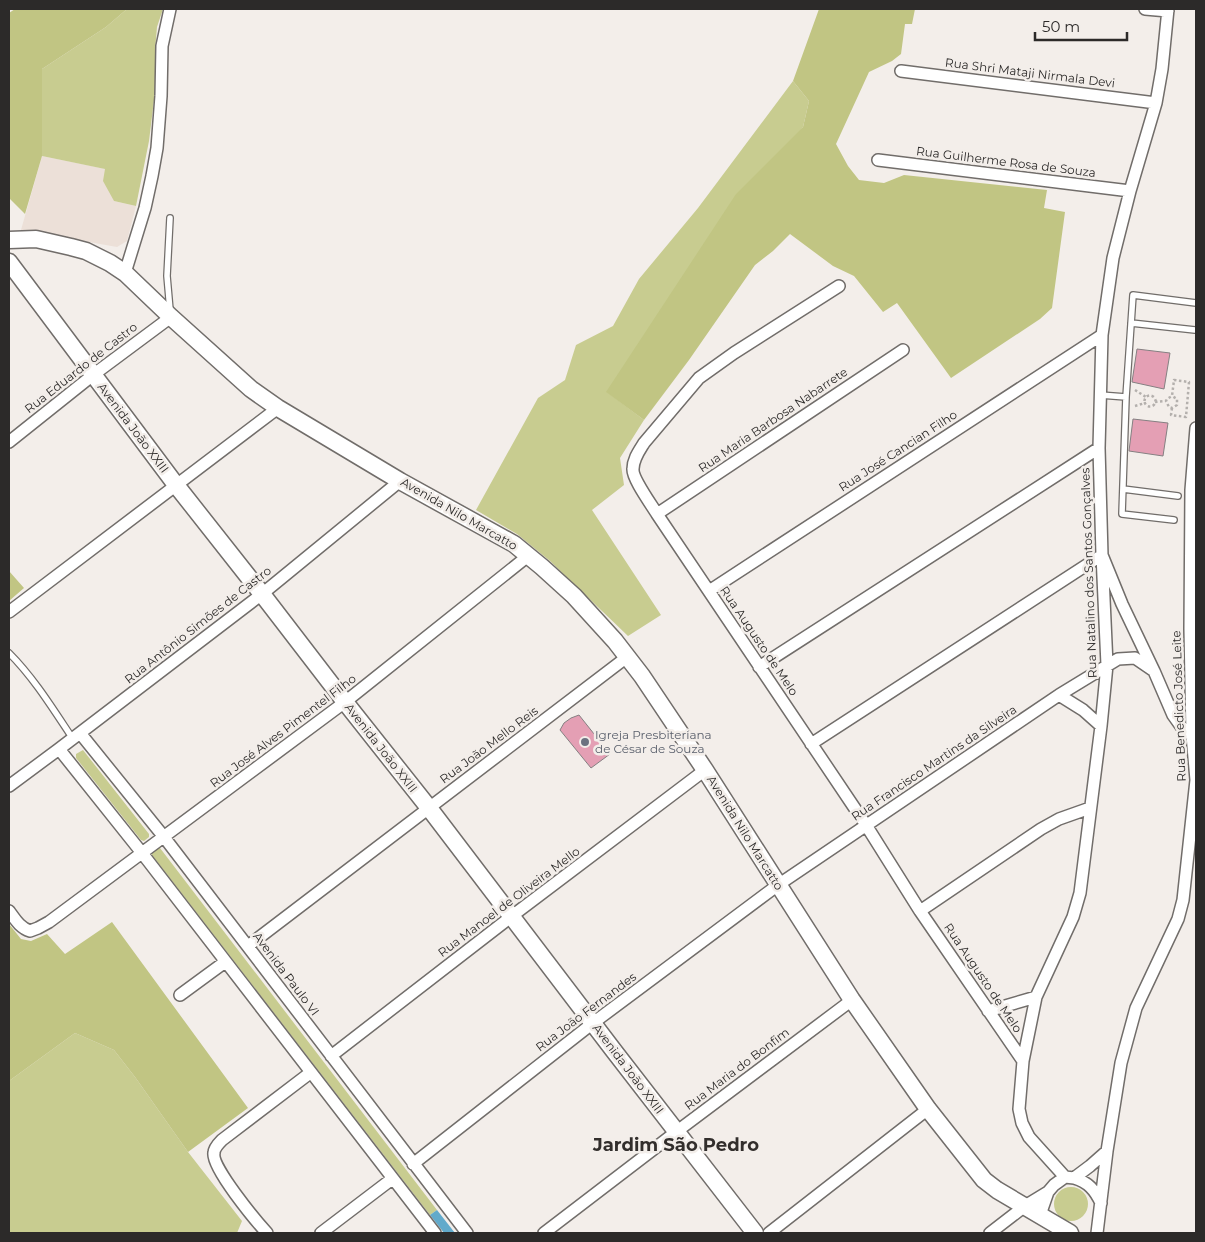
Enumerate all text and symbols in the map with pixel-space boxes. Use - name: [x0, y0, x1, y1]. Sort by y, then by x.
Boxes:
- scale bar: [1035, 10, 1128, 42]
- text: 50 m: [1042, 17, 1080, 36]
- street label: Rua Shri Mataji Nirmala Devi: [944, 55, 1116, 90]
- street label: Rua Guilherme Rosa de Souza: [915, 143, 1097, 180]
- street label: Rua Eduardo de Castro: [21, 319, 140, 416]
- street label: Rua Maria Barbosa Nabarrete: [695, 364, 850, 475]
- street label: Avenida João XXIII: [95, 380, 172, 476]
- street label: Rua José Cancian Filho: [836, 407, 960, 495]
- street label: Rua Natalino dos Santos Gonçalves: [1077, 467, 1100, 678]
- street label: Avenida Nilo Marcatto: [398, 474, 520, 553]
- street label: Rua Antônio Simões de Castro: [121, 563, 274, 687]
- street label: Rua Augusto de Melo: [717, 583, 802, 698]
- street label: Rua Benedicto José Leite: [1168, 630, 1189, 782]
- street label: Rua José Alves Pimentel Filho: [207, 671, 359, 790]
- street label: Avenida João XXIII: [342, 700, 421, 795]
- street label: Rua Francisco Martins da Silveira: [848, 702, 1019, 824]
- street label: Rua João Mello Reis: [437, 703, 541, 786]
- place label: Igreja Presbiteriana de César de Souza: [595, 727, 712, 756]
- marker: Igreja Presbiteriana de César de Souza: [579, 736, 591, 748]
- street label: Avenida Nilo Marcatto: [704, 773, 787, 893]
- street label: Rua Manoel de Oliveira Mello: [435, 843, 583, 960]
- street label: Rua Augusto de Melo: [941, 920, 1026, 1035]
- street label: Avenida Paulo VI: [250, 929, 323, 1018]
- street label: Rua João Fernandes: [532, 969, 639, 1054]
- street label: Avenida João XXIII: [590, 1021, 667, 1117]
- street label: Rua Maria do Bonfim: [681, 1024, 792, 1113]
- district label: Jardim São Pedro: [592, 1134, 759, 1156]

